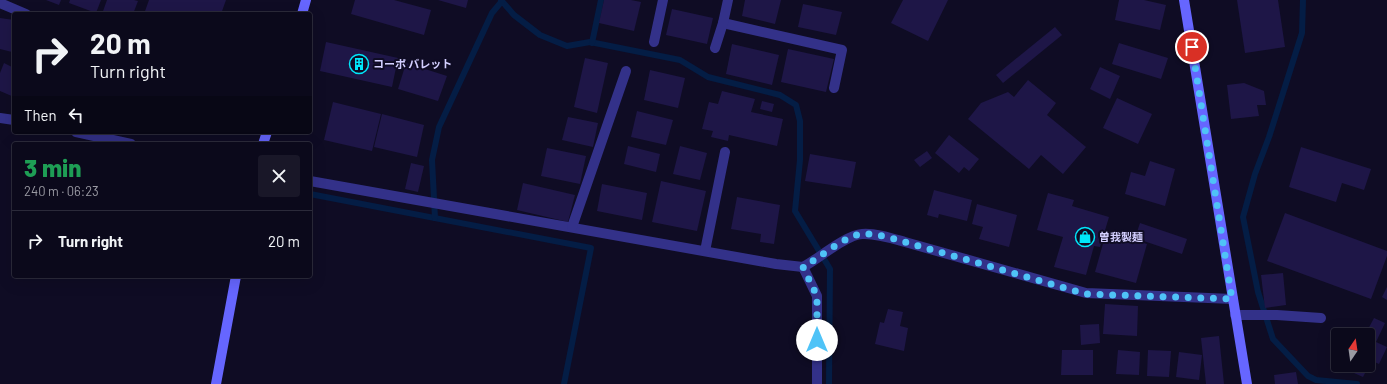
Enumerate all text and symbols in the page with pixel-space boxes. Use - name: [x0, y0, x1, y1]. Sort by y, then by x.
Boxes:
- text: 20 m: [90, 26, 151, 60]
- icon: right: [24, 28, 76, 80]
- pin: [1175, 30, 1209, 64]
- icon: arrive: [1181, 36, 1203, 58]
- building icon: コーポ バレット: [348, 53, 370, 75]
- place label: コーポ バレット: [373, 57, 452, 70]
- text: Turn right: [90, 60, 166, 82]
- icon: left: [65, 104, 87, 126]
- text: Then: [24, 106, 57, 124]
- text: 3 min: [24, 153, 81, 182]
- button: close: [258, 155, 300, 197]
- text: 240 m · 06:23: [24, 183, 99, 199]
- shop icon: 曽我製麺: [1074, 226, 1096, 248]
- icon: right: [24, 230, 46, 252]
- place label: 曽我製麺: [1099, 230, 1143, 243]
- text: Turn right: [58, 232, 123, 250]
- text: 20 m: [268, 232, 300, 250]
- position arrow: [796, 319, 838, 361]
- north arrow: [1331, 328, 1375, 372]
- map controls: [1331, 328, 1375, 372]

